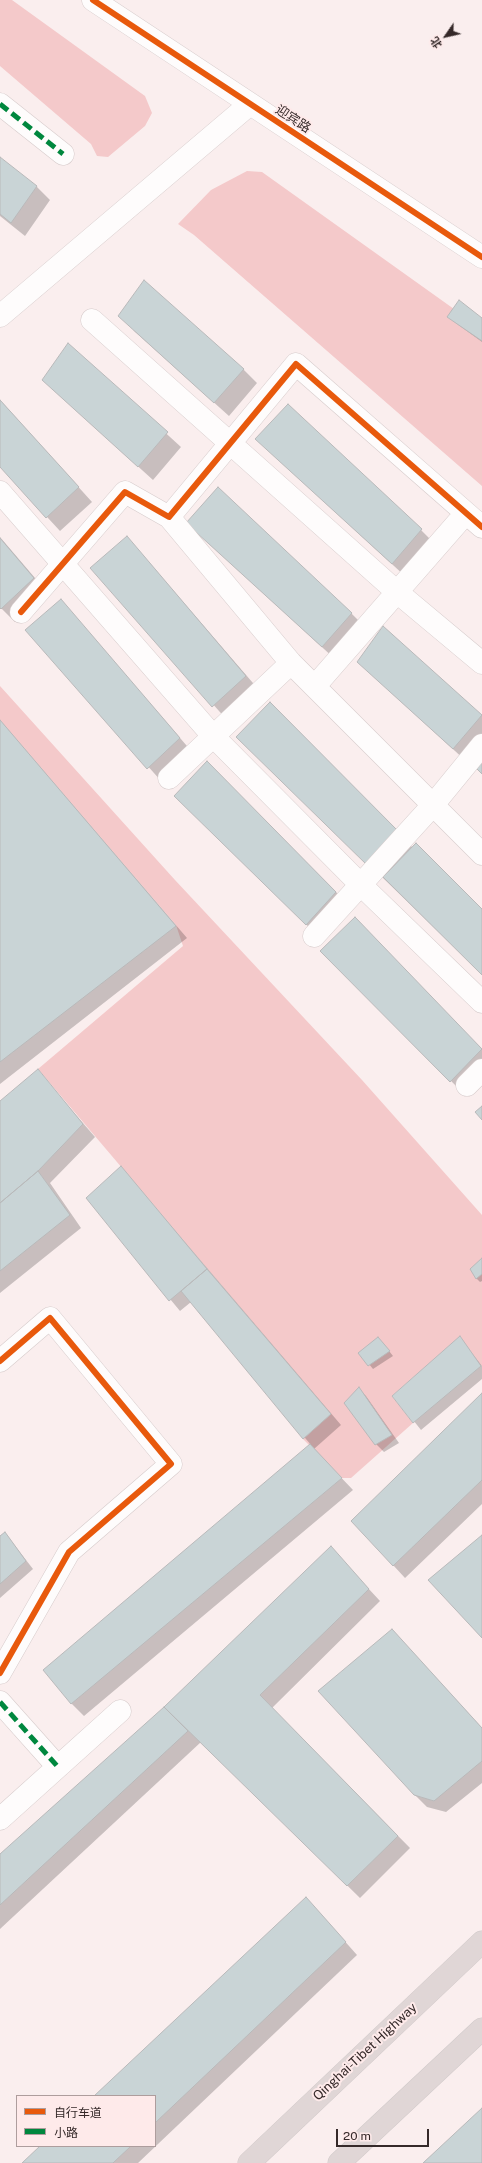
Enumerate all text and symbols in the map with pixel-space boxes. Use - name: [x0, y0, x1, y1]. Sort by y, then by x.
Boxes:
- north arrow: [426, 16, 466, 56]
- text: 北: [428, 35, 444, 51]
- street label: 迎宾路: [272, 102, 314, 136]
- street label: Qinghai-Tibet Highway: [310, 2000, 420, 2104]
- legend: [16, 2095, 156, 2147]
- text: 自行车道: [54, 2106, 102, 2120]
- scale bar: [338, 2121, 431, 2147]
- text: 小路: [54, 2126, 78, 2140]
- text: 20 m: [343, 2129, 371, 2143]

